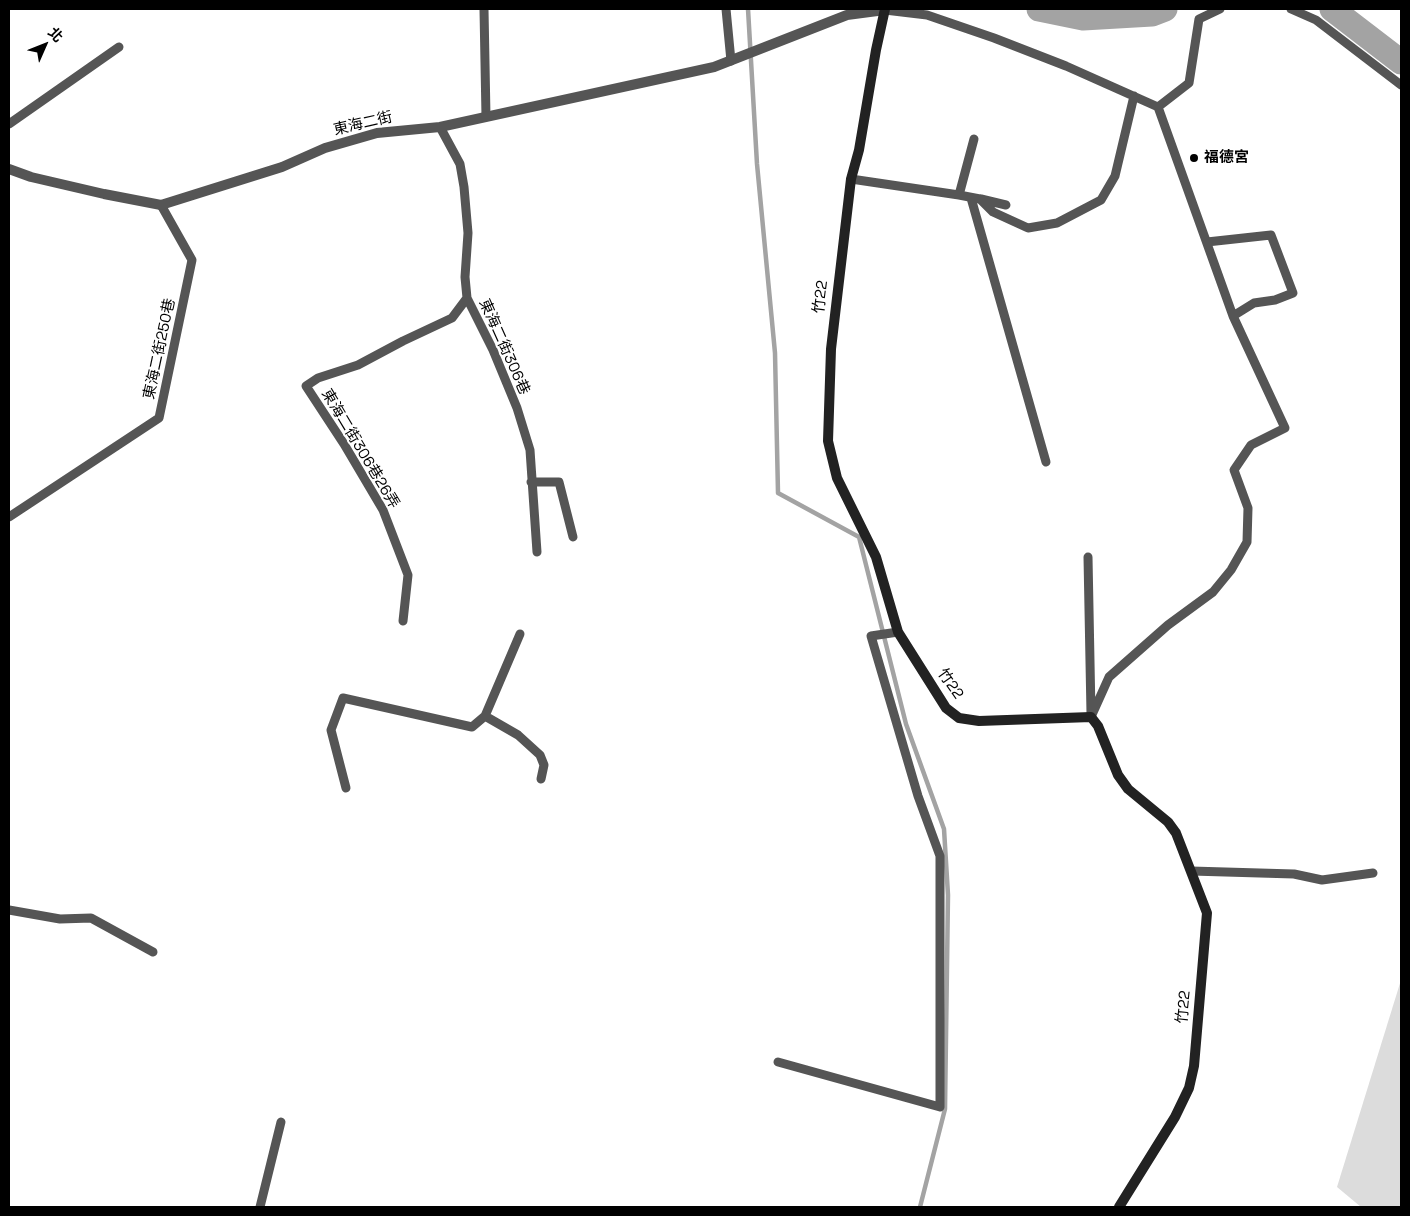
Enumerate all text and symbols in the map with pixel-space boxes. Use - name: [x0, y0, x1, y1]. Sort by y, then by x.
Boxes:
- north arrow: [20, 20, 70, 70]
- text: 北: [44, 23, 67, 46]
- street label: 東海二街: [332, 108, 394, 140]
- place label: 福德宮: [1204, 149, 1249, 167]
- marker: 福德宮: [1188, 152, 1200, 164]
- street label: 竹22: [810, 279, 832, 315]
- street label: 東海二街306巷: [475, 296, 533, 398]
- street label: 東海二街250巷: [141, 297, 179, 401]
- street label: 東海二街306巷26弄: [317, 386, 403, 512]
- street label: 竹22: [933, 665, 967, 703]
- street label: 竹22: [1173, 990, 1195, 1024]

